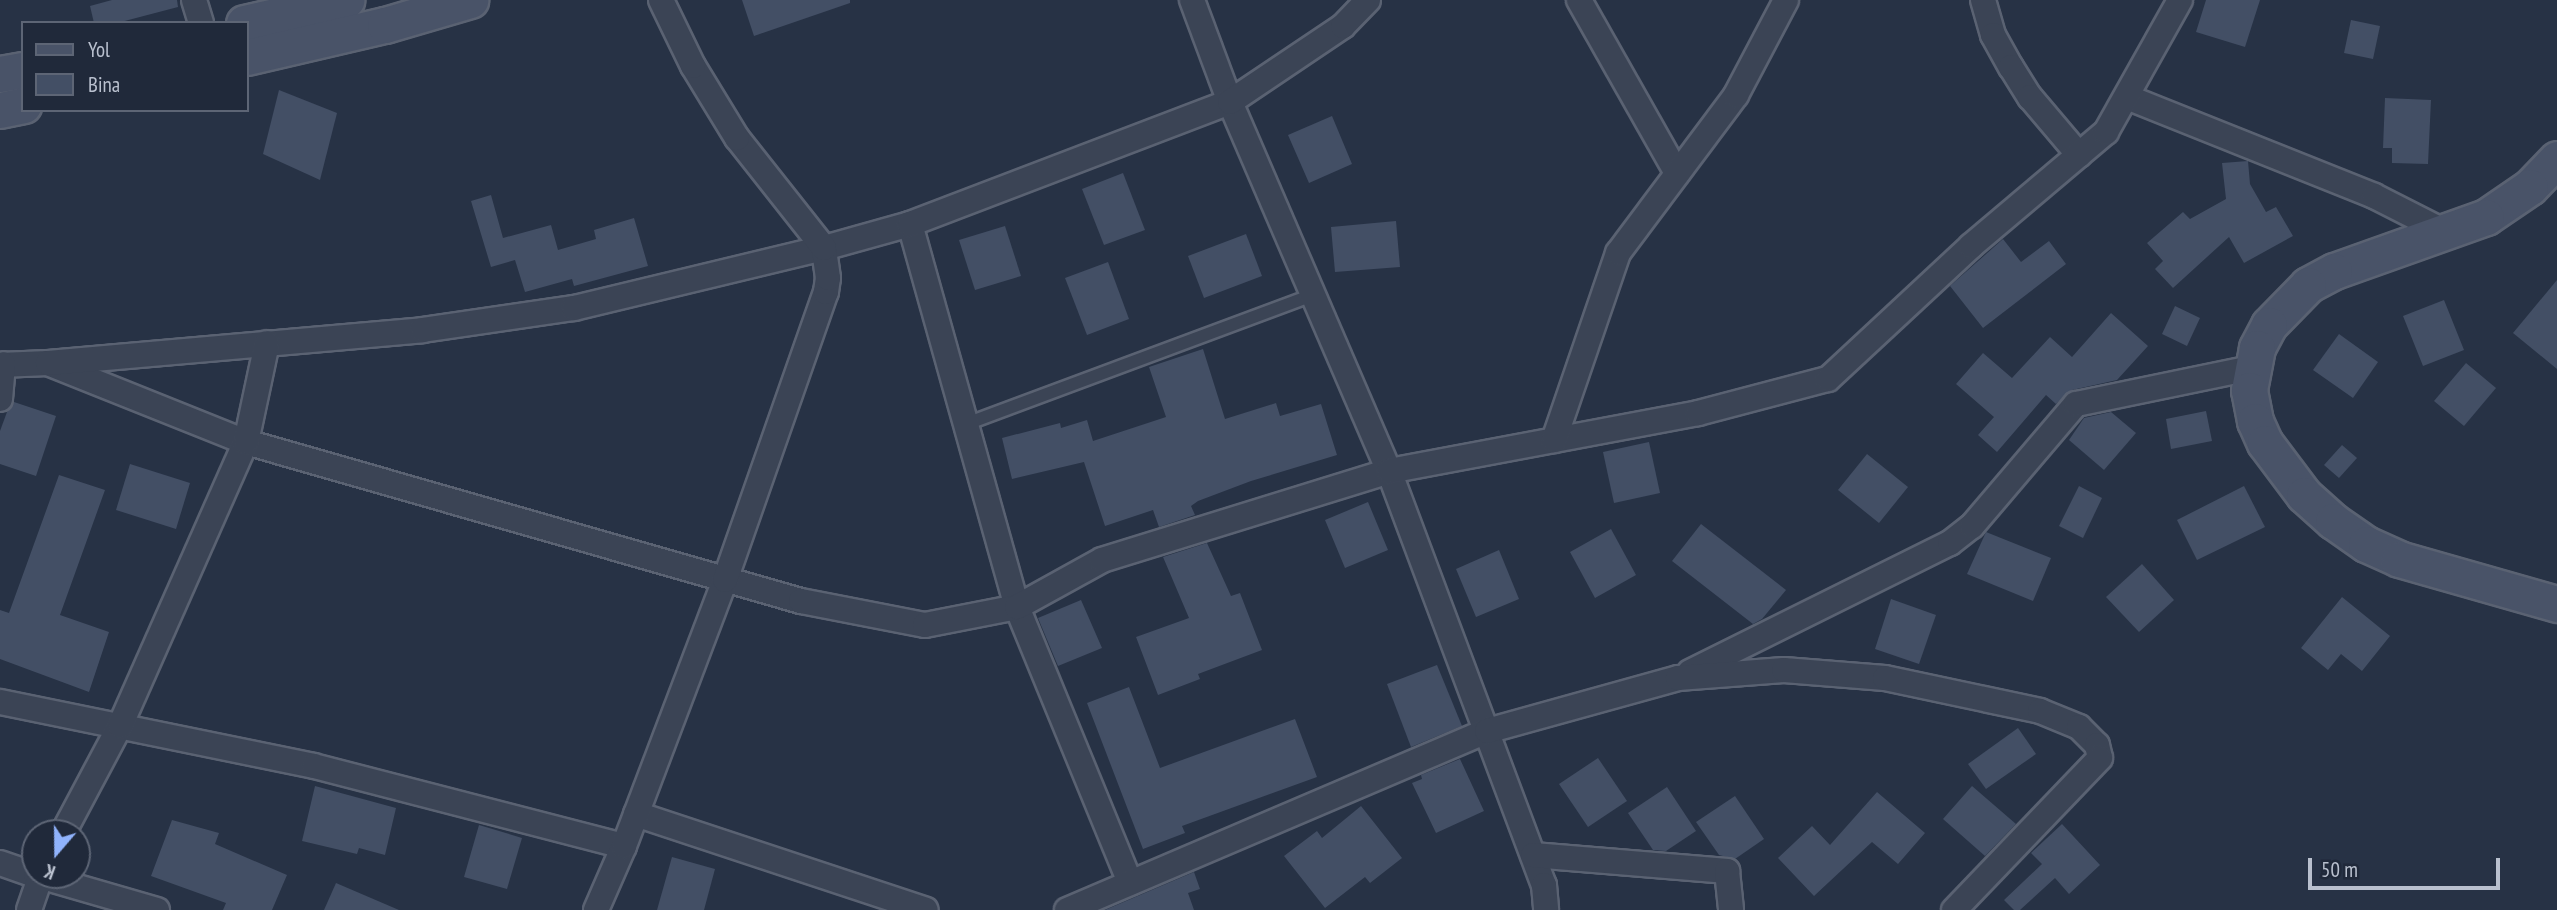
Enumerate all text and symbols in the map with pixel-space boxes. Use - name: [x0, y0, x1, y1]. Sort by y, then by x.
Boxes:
- legend: [21, 21, 248, 112]
- text: Yol: [88, 36, 110, 63]
- text: Bina: [88, 71, 120, 98]
- north arrow: [21, 819, 91, 889]
- scale bar: [2312, 844, 2504, 888]
- text: 50 m: [2321, 856, 2358, 883]
- text: K: [41, 859, 58, 885]

